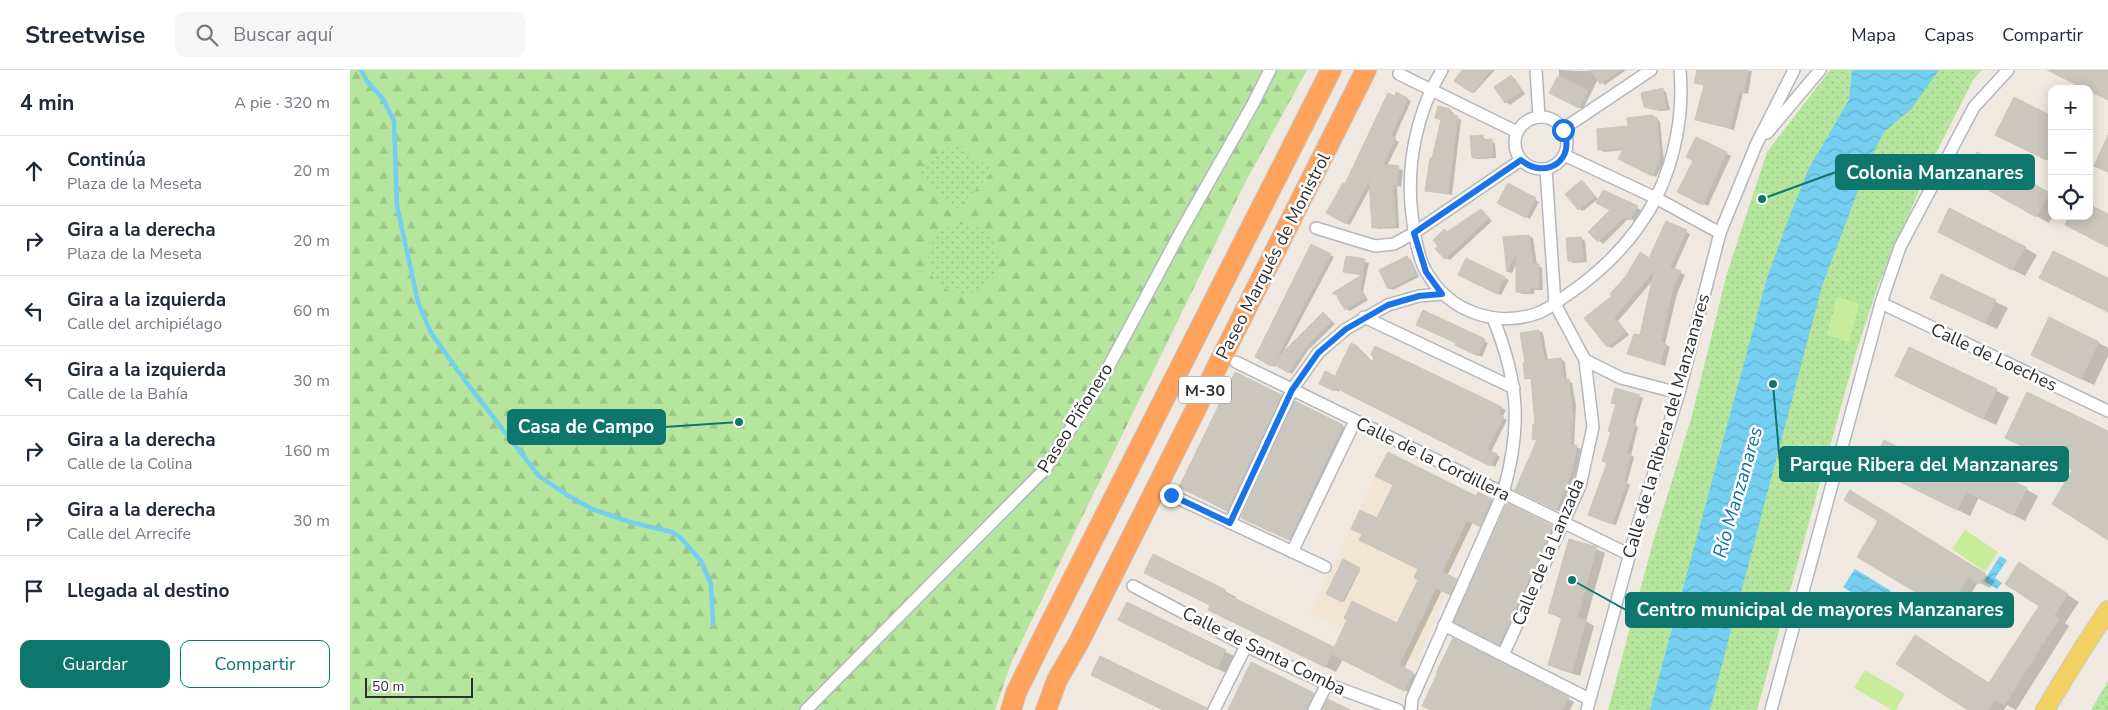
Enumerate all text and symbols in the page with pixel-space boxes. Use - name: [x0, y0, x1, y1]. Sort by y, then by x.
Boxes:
- search box: [175, 12, 525, 57]
- text: Streetwise: [25, 19, 145, 51]
- icon: search: [193, 21, 221, 49]
- text: Buscar aquí: [233, 22, 333, 48]
- text: Mapa: [1851, 23, 1896, 47]
- text: Capas: [1924, 23, 1974, 47]
- text: Compartir: [2002, 23, 2083, 47]
- map controls: [2048, 85, 2093, 220]
- button: +: [2048, 85, 2093, 130]
- text: 4 min: [20, 89, 74, 117]
- text: A pie · 320 m: [234, 92, 330, 114]
- route start: [1552, 119, 1575, 142]
- button: −: [2048, 130, 2093, 175]
- text: Continúa: [67, 147, 146, 173]
- street label: Paseo Marqués de Monistrol: [1210, 148, 1336, 364]
- callout: Colonia Manzanares: [1836, 155, 2034, 189]
- icon: ahead: [20, 157, 48, 185]
- text: 20 m: [293, 160, 330, 182]
- text: Colonia Manzanares: [1846, 160, 2024, 186]
- text: Plaza de la Meseta: [67, 173, 202, 195]
- button: locate: [2048, 175, 2093, 220]
- text: Gira a la derecha: [67, 217, 216, 243]
- icon: right: [20, 227, 48, 255]
- text: 20 m: [293, 230, 330, 252]
- text: Plaza de la Meseta: [67, 243, 202, 265]
- text: Gira a la izquierda: [67, 287, 226, 313]
- street label: Calle de la Ribera del Manzanares: [1617, 291, 1715, 561]
- icon: left: [20, 297, 48, 325]
- text: 60 m: [293, 300, 330, 322]
- text: Calle del archipiélago: [67, 313, 222, 335]
- street label: Calle de Loeches: [1927, 317, 2061, 397]
- text: Gira a la izquierda: [67, 357, 226, 383]
- street label: Paseo Piñonero: [1032, 359, 1118, 477]
- icon: left: [20, 367, 48, 395]
- text: 30 m: [293, 370, 330, 392]
- road number: M-30: [1179, 376, 1231, 404]
- text: Calle de la Bahía: [67, 383, 188, 405]
- callout: Casa de Campo: [508, 410, 665, 444]
- street label: Calle de la Cordillera: [1352, 411, 1514, 507]
- text: Casa de Campo: [518, 414, 654, 440]
- water label: Río Manzanares: [1707, 424, 1769, 561]
- text: Gira a la derecha: [67, 427, 216, 453]
- icon: right: [20, 437, 48, 465]
- text: 160 m: [283, 440, 330, 462]
- callout: Parque Ribera del Manzanares: [1780, 447, 2068, 481]
- text: Parque Ribera del Manzanares: [1790, 452, 2058, 478]
- text: Calle de la Colina: [67, 453, 192, 475]
- street label: Calle de la Lanzada: [1506, 475, 1590, 629]
- route end: [1160, 484, 1183, 507]
- text: Gira a la derecha: [67, 497, 216, 523]
- icon: right: [20, 507, 48, 535]
- text: 30 m: [293, 510, 330, 532]
- text: Calle del Arrecife: [67, 523, 191, 545]
- icon: arrive: [20, 577, 48, 605]
- text: Llegada al destino: [67, 578, 229, 604]
- callout: Centro municipal de mayores Manzanares: [1626, 593, 2013, 627]
- text: Centro municipal de mayores Manzanares: [1637, 597, 2003, 623]
- street label: Calle de Santa Comba: [1178, 601, 1350, 701]
- button: Guardar: [20, 640, 170, 688]
- button: Compartir: [180, 640, 330, 688]
- scale bar: [365, 675, 472, 698]
- text: 50 m: [372, 677, 404, 696]

